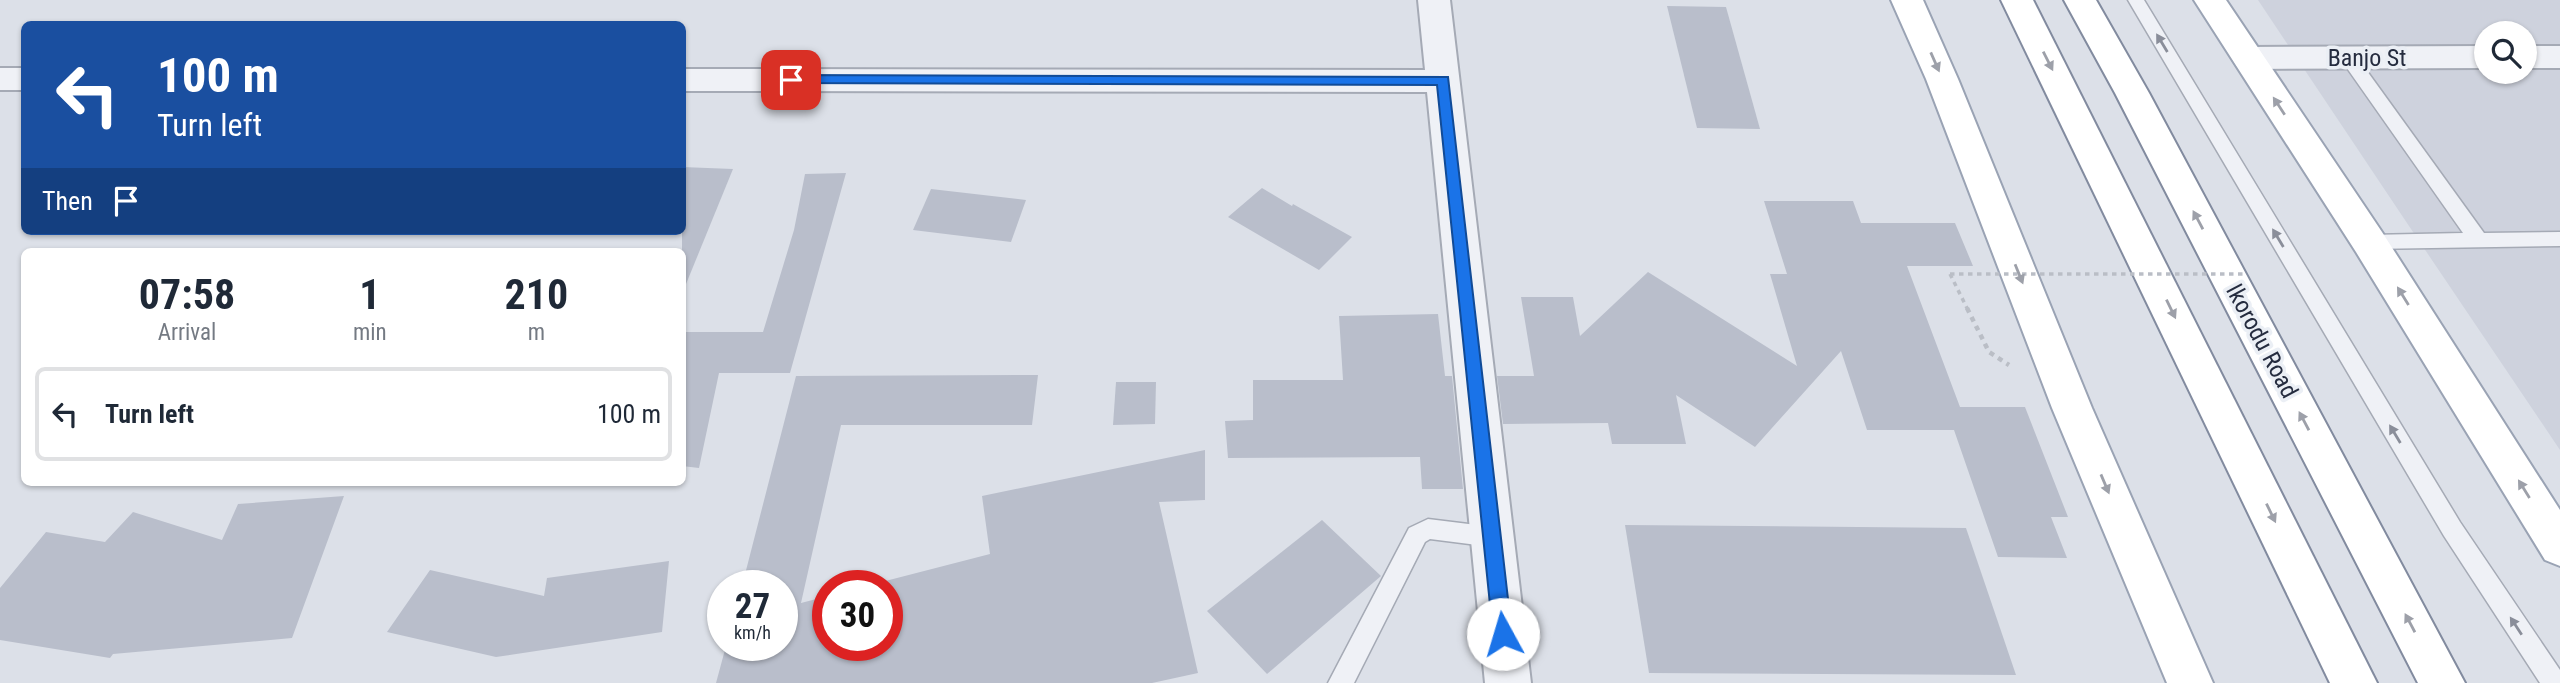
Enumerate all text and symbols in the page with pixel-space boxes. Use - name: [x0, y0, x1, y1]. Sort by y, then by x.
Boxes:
- map controls: [2474, 21, 2537, 84]
- button: search: [2474, 21, 2537, 84]
- one-way arrow: [2156, 33, 2168, 52]
- street label: Banjo St: [2328, 44, 2406, 72]
- text: 100 m: [157, 47, 279, 104]
- icon: left: [42, 49, 133, 140]
- pin: [761, 50, 821, 110]
- one-way arrow: [2042, 51, 2054, 71]
- one-way arrow: [1930, 52, 1941, 73]
- icon: arrive: [772, 61, 810, 99]
- one-way arrow: [2272, 97, 2286, 115]
- text: Turn left: [157, 106, 262, 144]
- icon: arrive: [107, 182, 145, 220]
- text: Then: [42, 186, 93, 216]
- one-way arrow: [2193, 210, 2204, 230]
- one-way arrow: [2272, 229, 2285, 248]
- one-way arrow: [2013, 263, 2024, 284]
- text: 07:58: [139, 270, 235, 319]
- text: 1: [359, 270, 380, 319]
- text: 210: [504, 270, 568, 319]
- street label: Ikorodu Road: [2220, 279, 2304, 403]
- one-way arrow: [2397, 287, 2410, 306]
- one-way arrow: [2165, 299, 2176, 319]
- text: Arrival: [158, 319, 216, 346]
- text: min: [353, 319, 387, 346]
- text: m: [528, 319, 545, 346]
- icon: left: [46, 395, 84, 433]
- text: Turn left: [105, 399, 194, 429]
- text: 100 m: [597, 399, 661, 429]
- one-way arrow: [2298, 411, 2310, 431]
- one-way arrow: [2389, 424, 2401, 443]
- one-way arrow: [2100, 474, 2111, 495]
- one-way arrow: [2517, 480, 2530, 499]
- one-way arrow: [2265, 503, 2276, 523]
- speed limit sign: 30: [812, 570, 903, 661]
- text: 27: [735, 586, 770, 627]
- position arrow: [1466, 597, 1540, 671]
- one-way arrow: [2404, 613, 2416, 632]
- one-way arrow: [2509, 617, 2523, 635]
- text: km/h: [734, 622, 771, 643]

